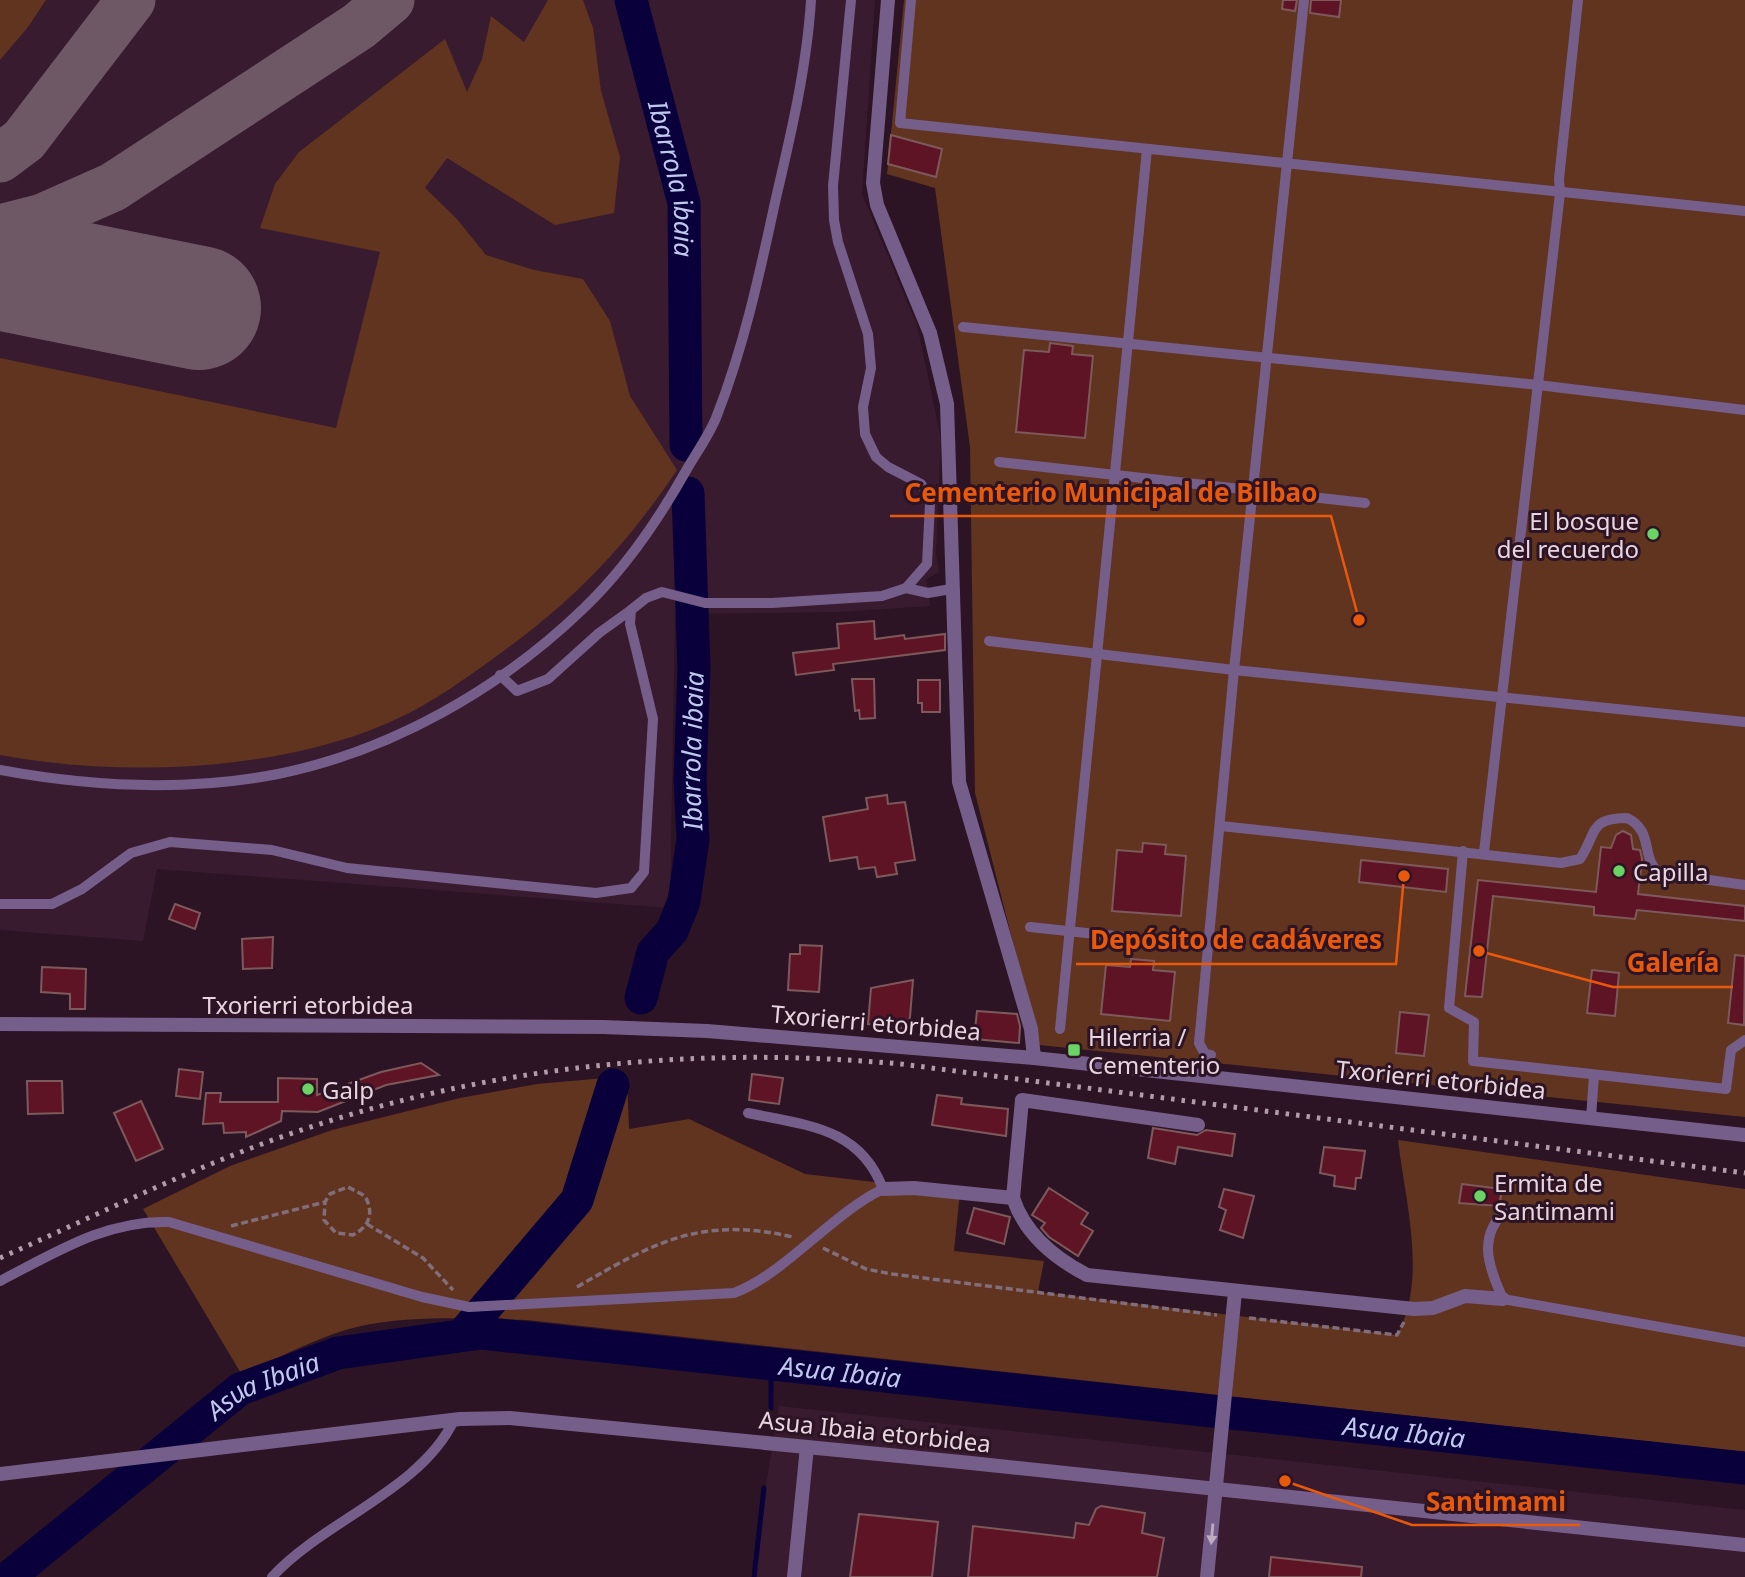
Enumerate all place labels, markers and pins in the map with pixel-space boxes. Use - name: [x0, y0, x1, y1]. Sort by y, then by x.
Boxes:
- callout: Cementerio Municipal de Bilbao: [890, 469, 1331, 516]
- place label: El bosque del recuerdo: [1497, 504, 1639, 565]
- marker: El bosque del recuerdo: [1645, 526, 1661, 542]
- place label: Capilla: [1633, 855, 1708, 888]
- marker: Capilla: [1611, 863, 1627, 879]
- callout: Depósito de cadáveres: [1076, 917, 1396, 964]
- callout: Galería: [1613, 940, 1733, 987]
- place label: Hilerria / Cementerio: [1088, 1020, 1220, 1081]
- marker: Hilerria / Cementerio: [1066, 1042, 1082, 1058]
- place label: Galp: [322, 1073, 374, 1106]
- marker: Galp: [300, 1081, 316, 1097]
- place label: Ermita de Santimami: [1494, 1166, 1615, 1227]
- marker: Ermita de Santimami: [1472, 1188, 1488, 1204]
- callout: Santimami: [1412, 1478, 1580, 1525]

